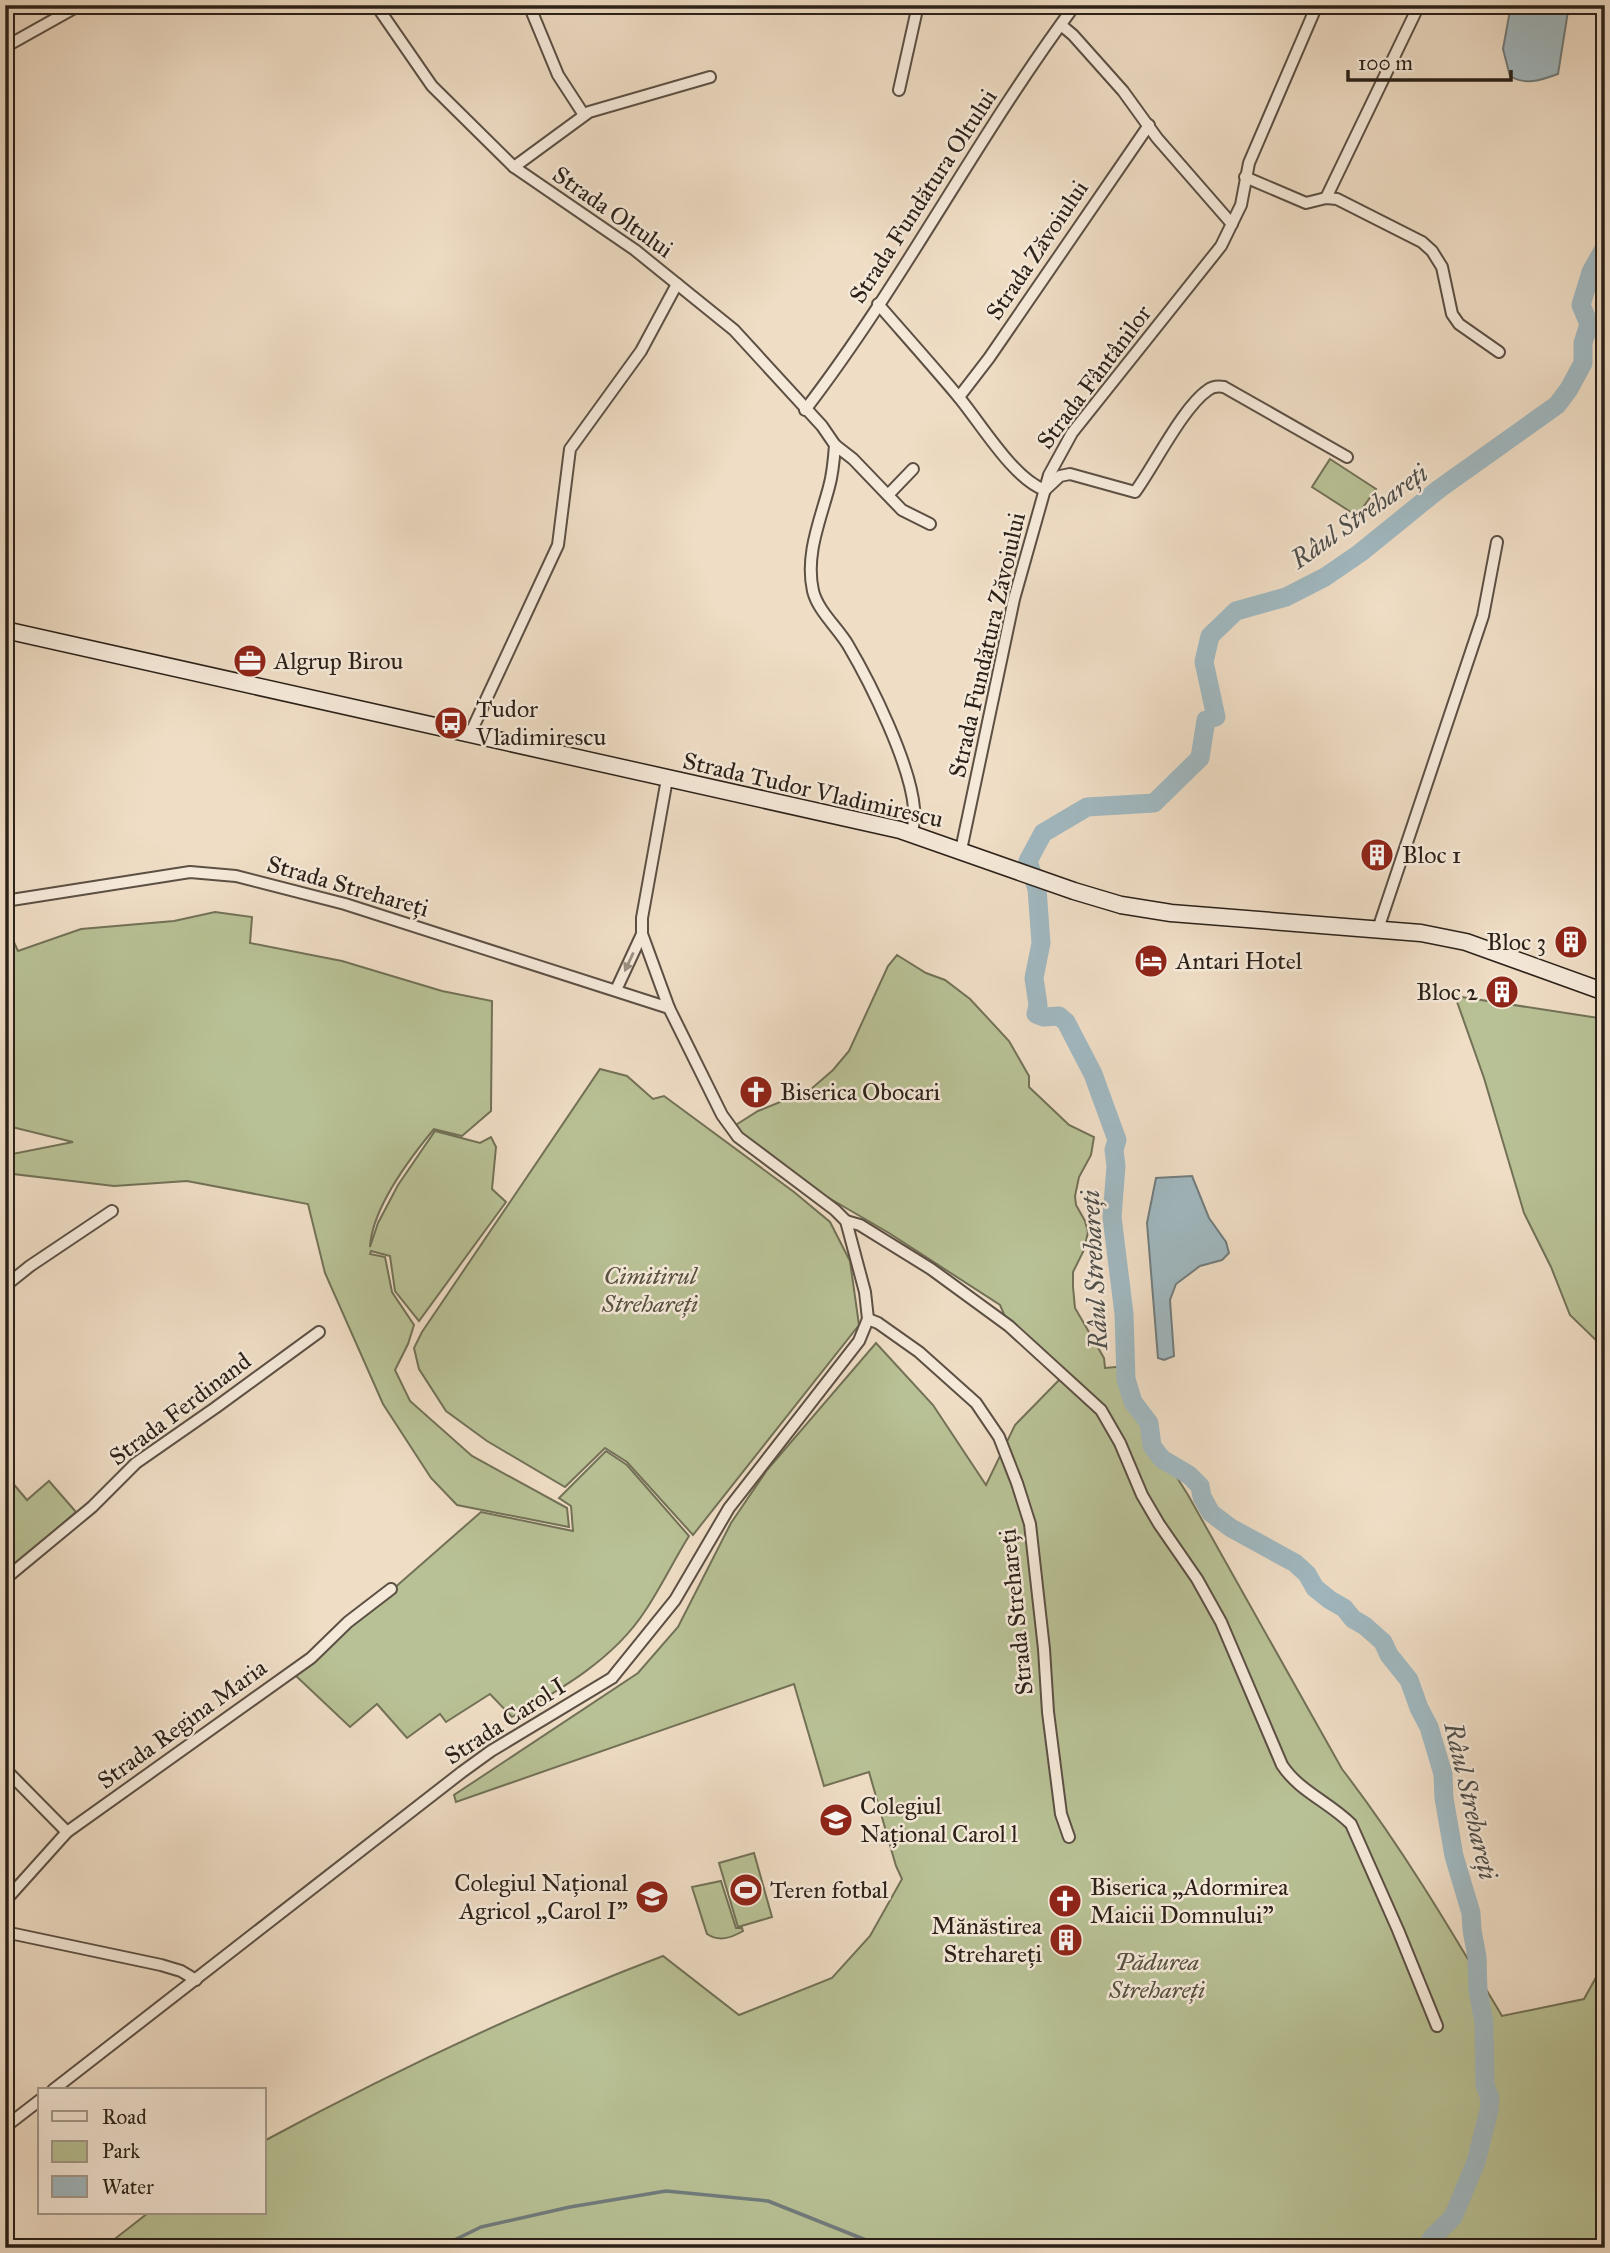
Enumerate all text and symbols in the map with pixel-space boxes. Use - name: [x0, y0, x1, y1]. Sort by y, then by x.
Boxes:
- scale bar: [1348, 38, 1510, 82]
- text: 100 m: [1358, 50, 1413, 76]
- street label: Strada Fundătura Oltului: [842, 83, 1004, 309]
- street label: Strada Oltului: [547, 159, 679, 265]
- street label: Strada Zăvoiului: [979, 174, 1095, 326]
- street label: Strada Fântânilor: [1030, 299, 1158, 455]
- water label: Râul Strehareți: [1283, 457, 1434, 576]
- street label: Strada Fundătura Zăvoiului: [942, 509, 1032, 781]
- office icon: Algrup Birou: [231, 642, 269, 680]
- place label: Algrup Birou: [273, 646, 403, 676]
- place label: Tudor Vladimirescu: [475, 694, 606, 752]
- bus stop icon: Tudor Vladimirescu: [432, 704, 470, 742]
- street label: Strada Tudor Vladimirescu: [680, 745, 946, 835]
- building icon: Bloc 1: [1358, 836, 1396, 874]
- place label: Bloc 1: [1402, 840, 1461, 870]
- street label: Strada Strehareți: [263, 849, 433, 924]
- building icon: Bloc 3: [1552, 923, 1590, 961]
- place label: Bloc 3: [1487, 927, 1546, 957]
- hotel icon: Antari Hotel: [1132, 942, 1170, 980]
- place label: Antari Hotel: [1175, 946, 1303, 976]
- one-way arrow: [623, 951, 634, 972]
- building icon: Bloc 2: [1483, 973, 1521, 1011]
- place label: Bloc 2: [1416, 977, 1478, 1007]
- church icon: Biserica Obocari: [737, 1073, 775, 1111]
- place label: Biserica Obocari: [780, 1077, 941, 1107]
- water label: Râul Strehareți: [1074, 1189, 1114, 1352]
- park label: Cimitirul Strehareți: [601, 1261, 699, 1319]
- street label: Strada Ferdinand: [103, 1346, 257, 1472]
- street label: Strada Strehareți: [992, 1527, 1040, 1697]
- street label: Strada Regina Maria: [91, 1652, 273, 1796]
- street label: Strada Carol I: [439, 1671, 571, 1771]
- water label: Râul Strehareți: [1437, 1718, 1505, 1883]
- place label: Colegiul Național Carol l: [860, 1791, 1018, 1849]
- school or university icon: Colegiul Național Carol l: [817, 1801, 855, 1839]
- place label: Colegiul Național Agricol „Carol I”: [454, 1868, 629, 1926]
- sports icon: Teren fotbal: [727, 1871, 765, 1909]
- place label: Biserica „Adormirea Maicii Domnului”: [1090, 1872, 1289, 1930]
- place label: Teren fotbal: [770, 1875, 889, 1905]
- school or university icon: Colegiul Național Agricol „Carol I”: [633, 1878, 671, 1916]
- church icon: Biserica „Adormirea Maicii Domnului”: [1046, 1882, 1084, 1920]
- place label: Mănăstirea Strehareți: [931, 1911, 1043, 1969]
- building icon: Mănăstirea Strehareți: [1047, 1921, 1085, 1959]
- park label: Pădurea Strehareți: [1108, 1947, 1205, 2005]
- legend: [38, 2088, 266, 2214]
- text: Road: [102, 2104, 147, 2130]
- text: Park: [102, 2138, 140, 2164]
- text: Water: [102, 2174, 154, 2200]

